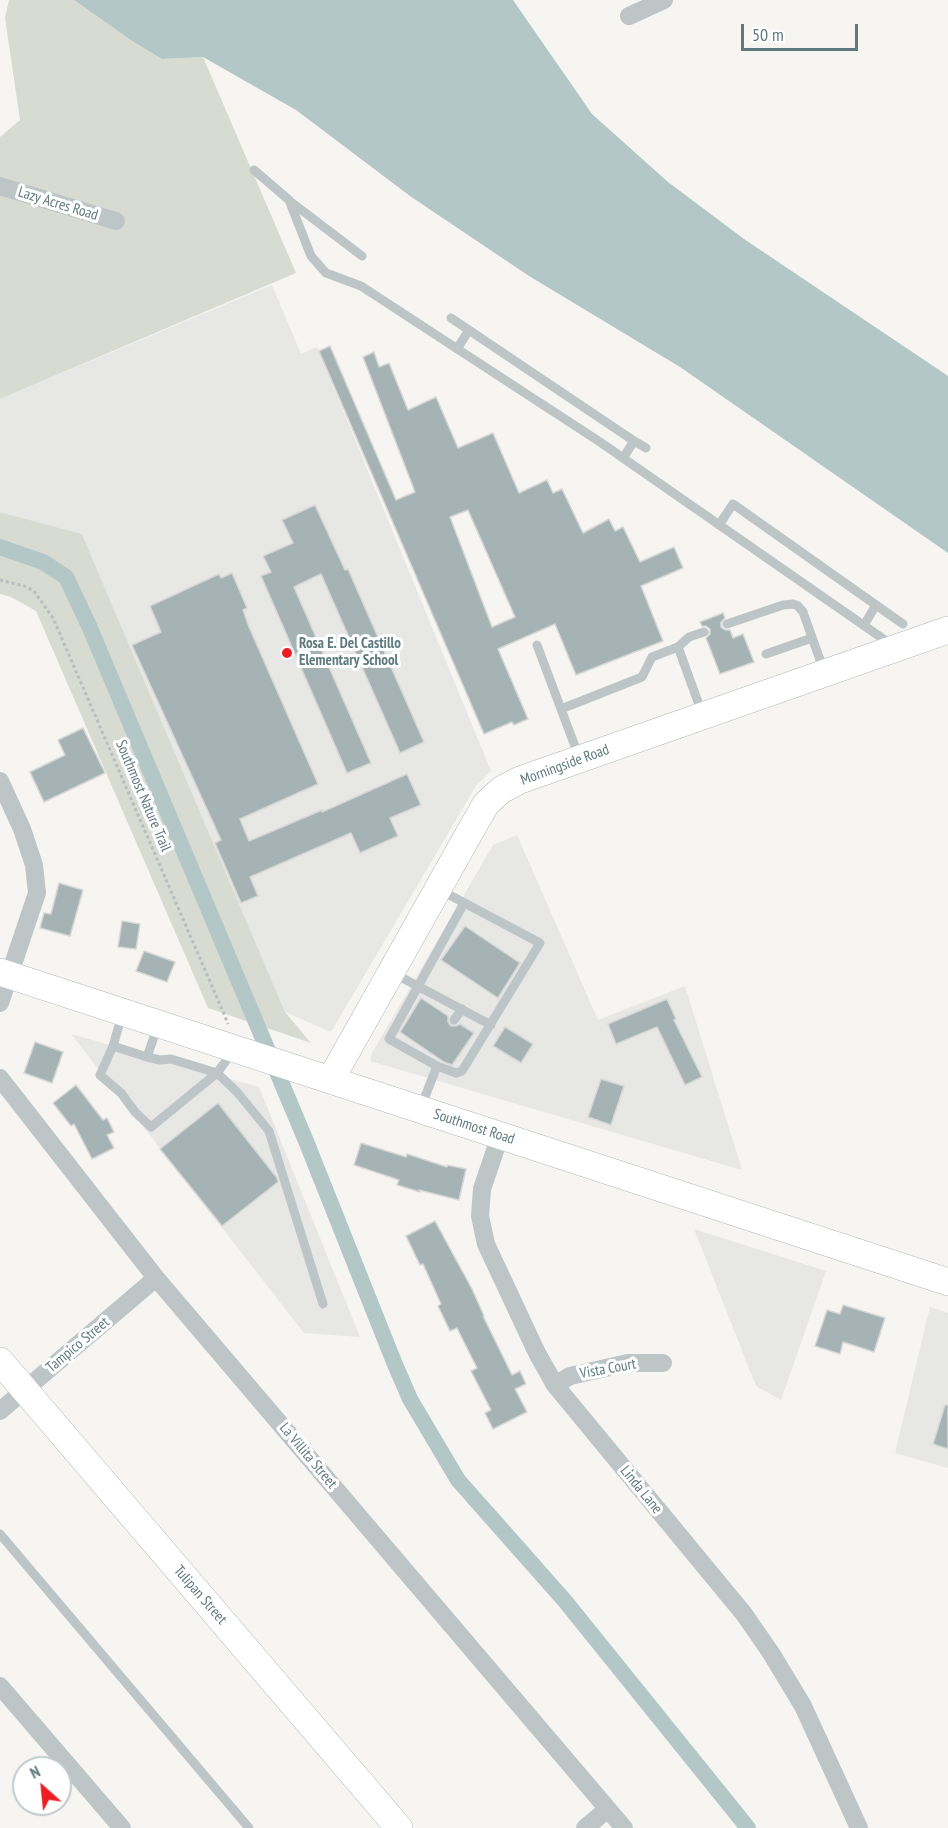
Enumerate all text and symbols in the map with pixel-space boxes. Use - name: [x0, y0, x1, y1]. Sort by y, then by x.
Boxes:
- scale bar: [744, 12, 861, 50]
- text: 50 m: [752, 23, 784, 46]
- street label: Lazy Acres Road: [16, 183, 100, 225]
- place label: Rosa E. Del Castillo Elementary School: [299, 635, 401, 670]
- marker: Rosa E. Del Castillo Elementary School: [280, 646, 294, 660]
- street label: Southmost Nature Trail: [111, 738, 175, 854]
- street label: Morningside Road: [518, 741, 612, 789]
- street label: Southmost Road: [431, 1105, 517, 1149]
- street label: Tampico Street: [43, 1313, 113, 1377]
- street label: Vista Court: [579, 1355, 637, 1383]
- street label: La Villita Street: [275, 1420, 341, 1492]
- street label: Linda Lane: [616, 1462, 666, 1518]
- street label: Tulipan Street: [170, 1562, 230, 1628]
- north arrow: [12, 1756, 72, 1816]
- text: N: [26, 1761, 43, 1783]

